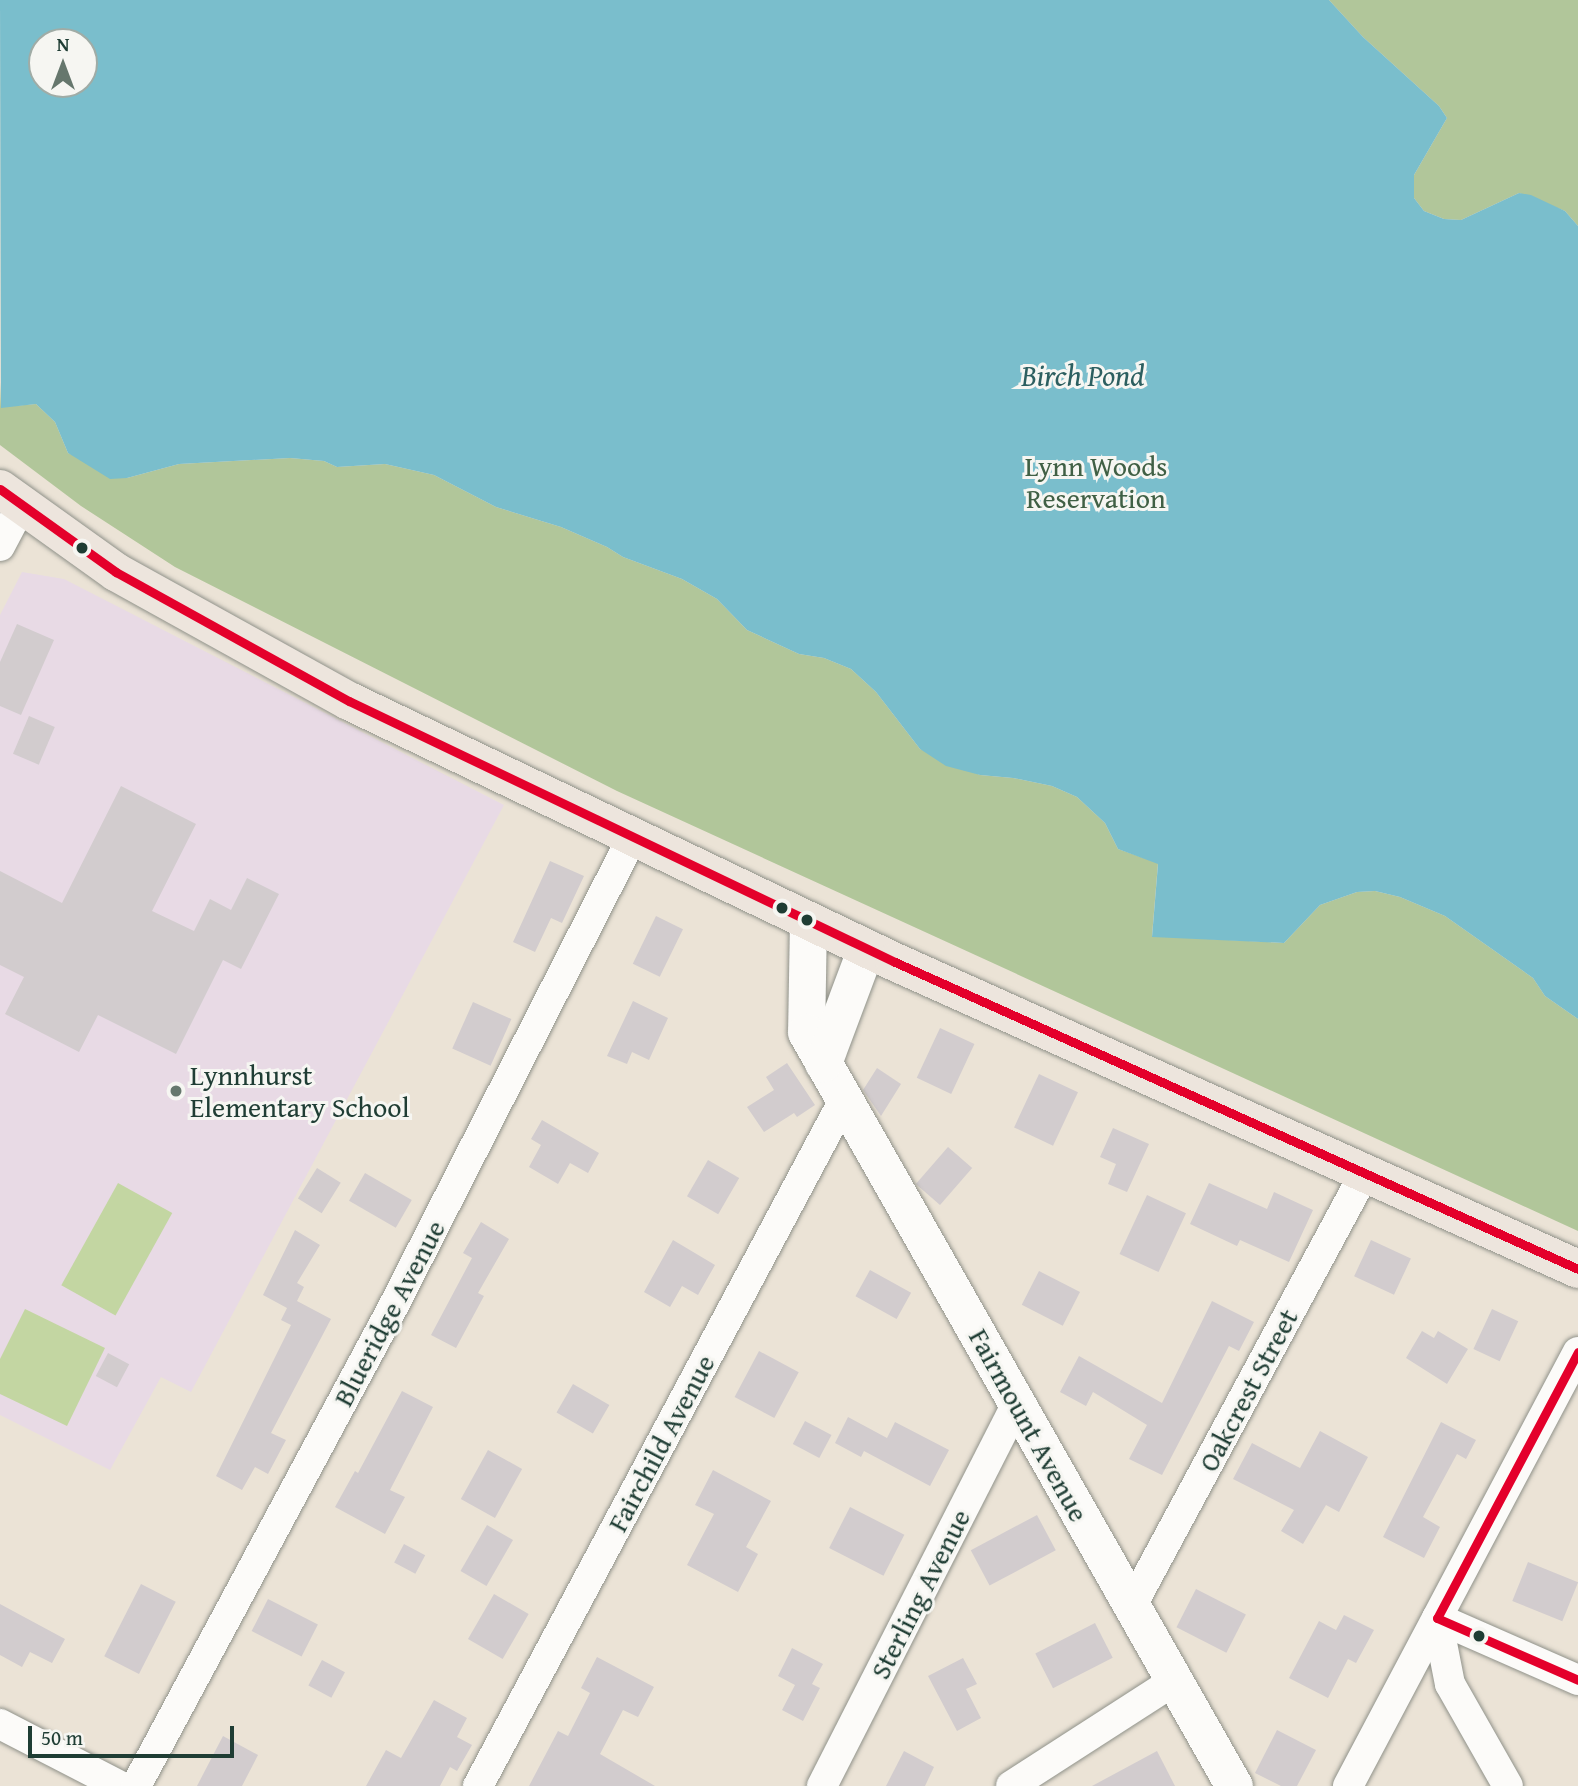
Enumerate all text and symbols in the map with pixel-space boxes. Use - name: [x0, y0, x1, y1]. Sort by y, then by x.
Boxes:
- north arrow: [28, 28, 98, 98]
- text: N: [57, 30, 69, 58]
- water label: Birch Pond: [1021, 357, 1145, 393]
- park label: Lynn Woods Reservation: [1025, 449, 1167, 515]
- unlabelled marker: [75, 541, 89, 555]
- unlabelled marker: [775, 901, 789, 915]
- unlabelled marker: [800, 913, 814, 927]
- place label: Lynnhurst Elementary School: [190, 1058, 409, 1124]
- marker: Lynnhurst Elementary School: [168, 1083, 184, 1099]
- street label: Blueridge Avenue: [326, 1214, 452, 1412]
- street label: Oakcrest Street: [1191, 1303, 1305, 1477]
- street label: Fairmount Avenue: [962, 1323, 1096, 1527]
- street label: Fairchild Avenue: [600, 1349, 722, 1537]
- street label: Sterling Avenue: [863, 1504, 977, 1684]
- unlabelled marker: [1472, 1629, 1486, 1643]
- scale bar: [32, 1712, 238, 1756]
- text: 50 m: [41, 1722, 83, 1753]

